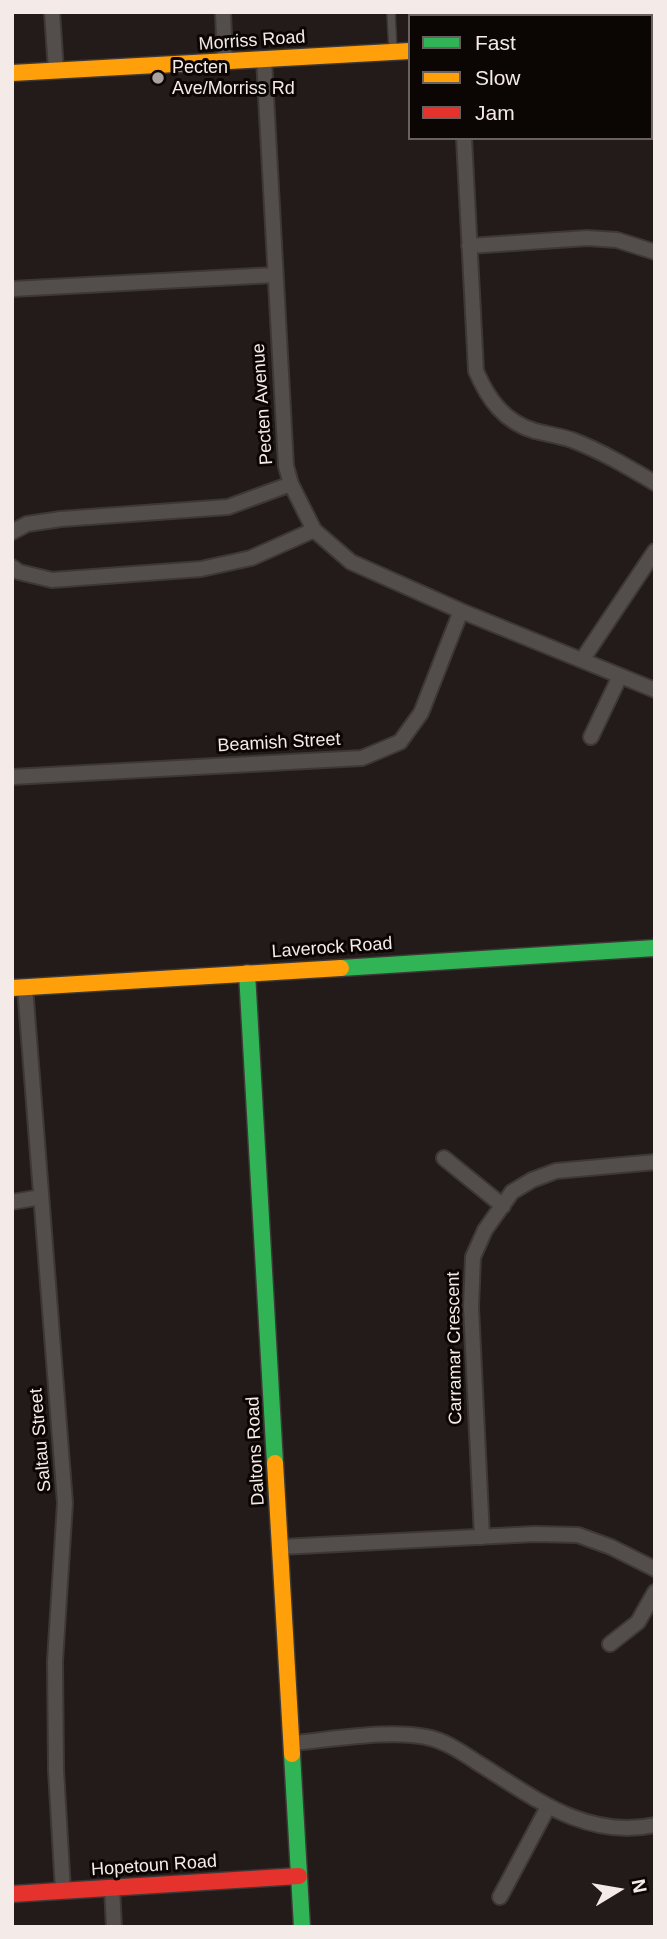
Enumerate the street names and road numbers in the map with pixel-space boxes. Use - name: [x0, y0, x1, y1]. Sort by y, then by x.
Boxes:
- street label: Morriss Road: [198, 26, 306, 56]
- street label: Pecten Avenue: [248, 343, 278, 465]
- street label: Beamish Street: [217, 729, 341, 757]
- street label: Laverock Road: [271, 933, 393, 963]
- street label: Carramar Crescent: [443, 1271, 467, 1425]
- street label: Saltau Street: [26, 1387, 56, 1493]
- street label: Daltons Road: [242, 1396, 270, 1506]
- street label: Hopetoun Road: [90, 1851, 218, 1881]

